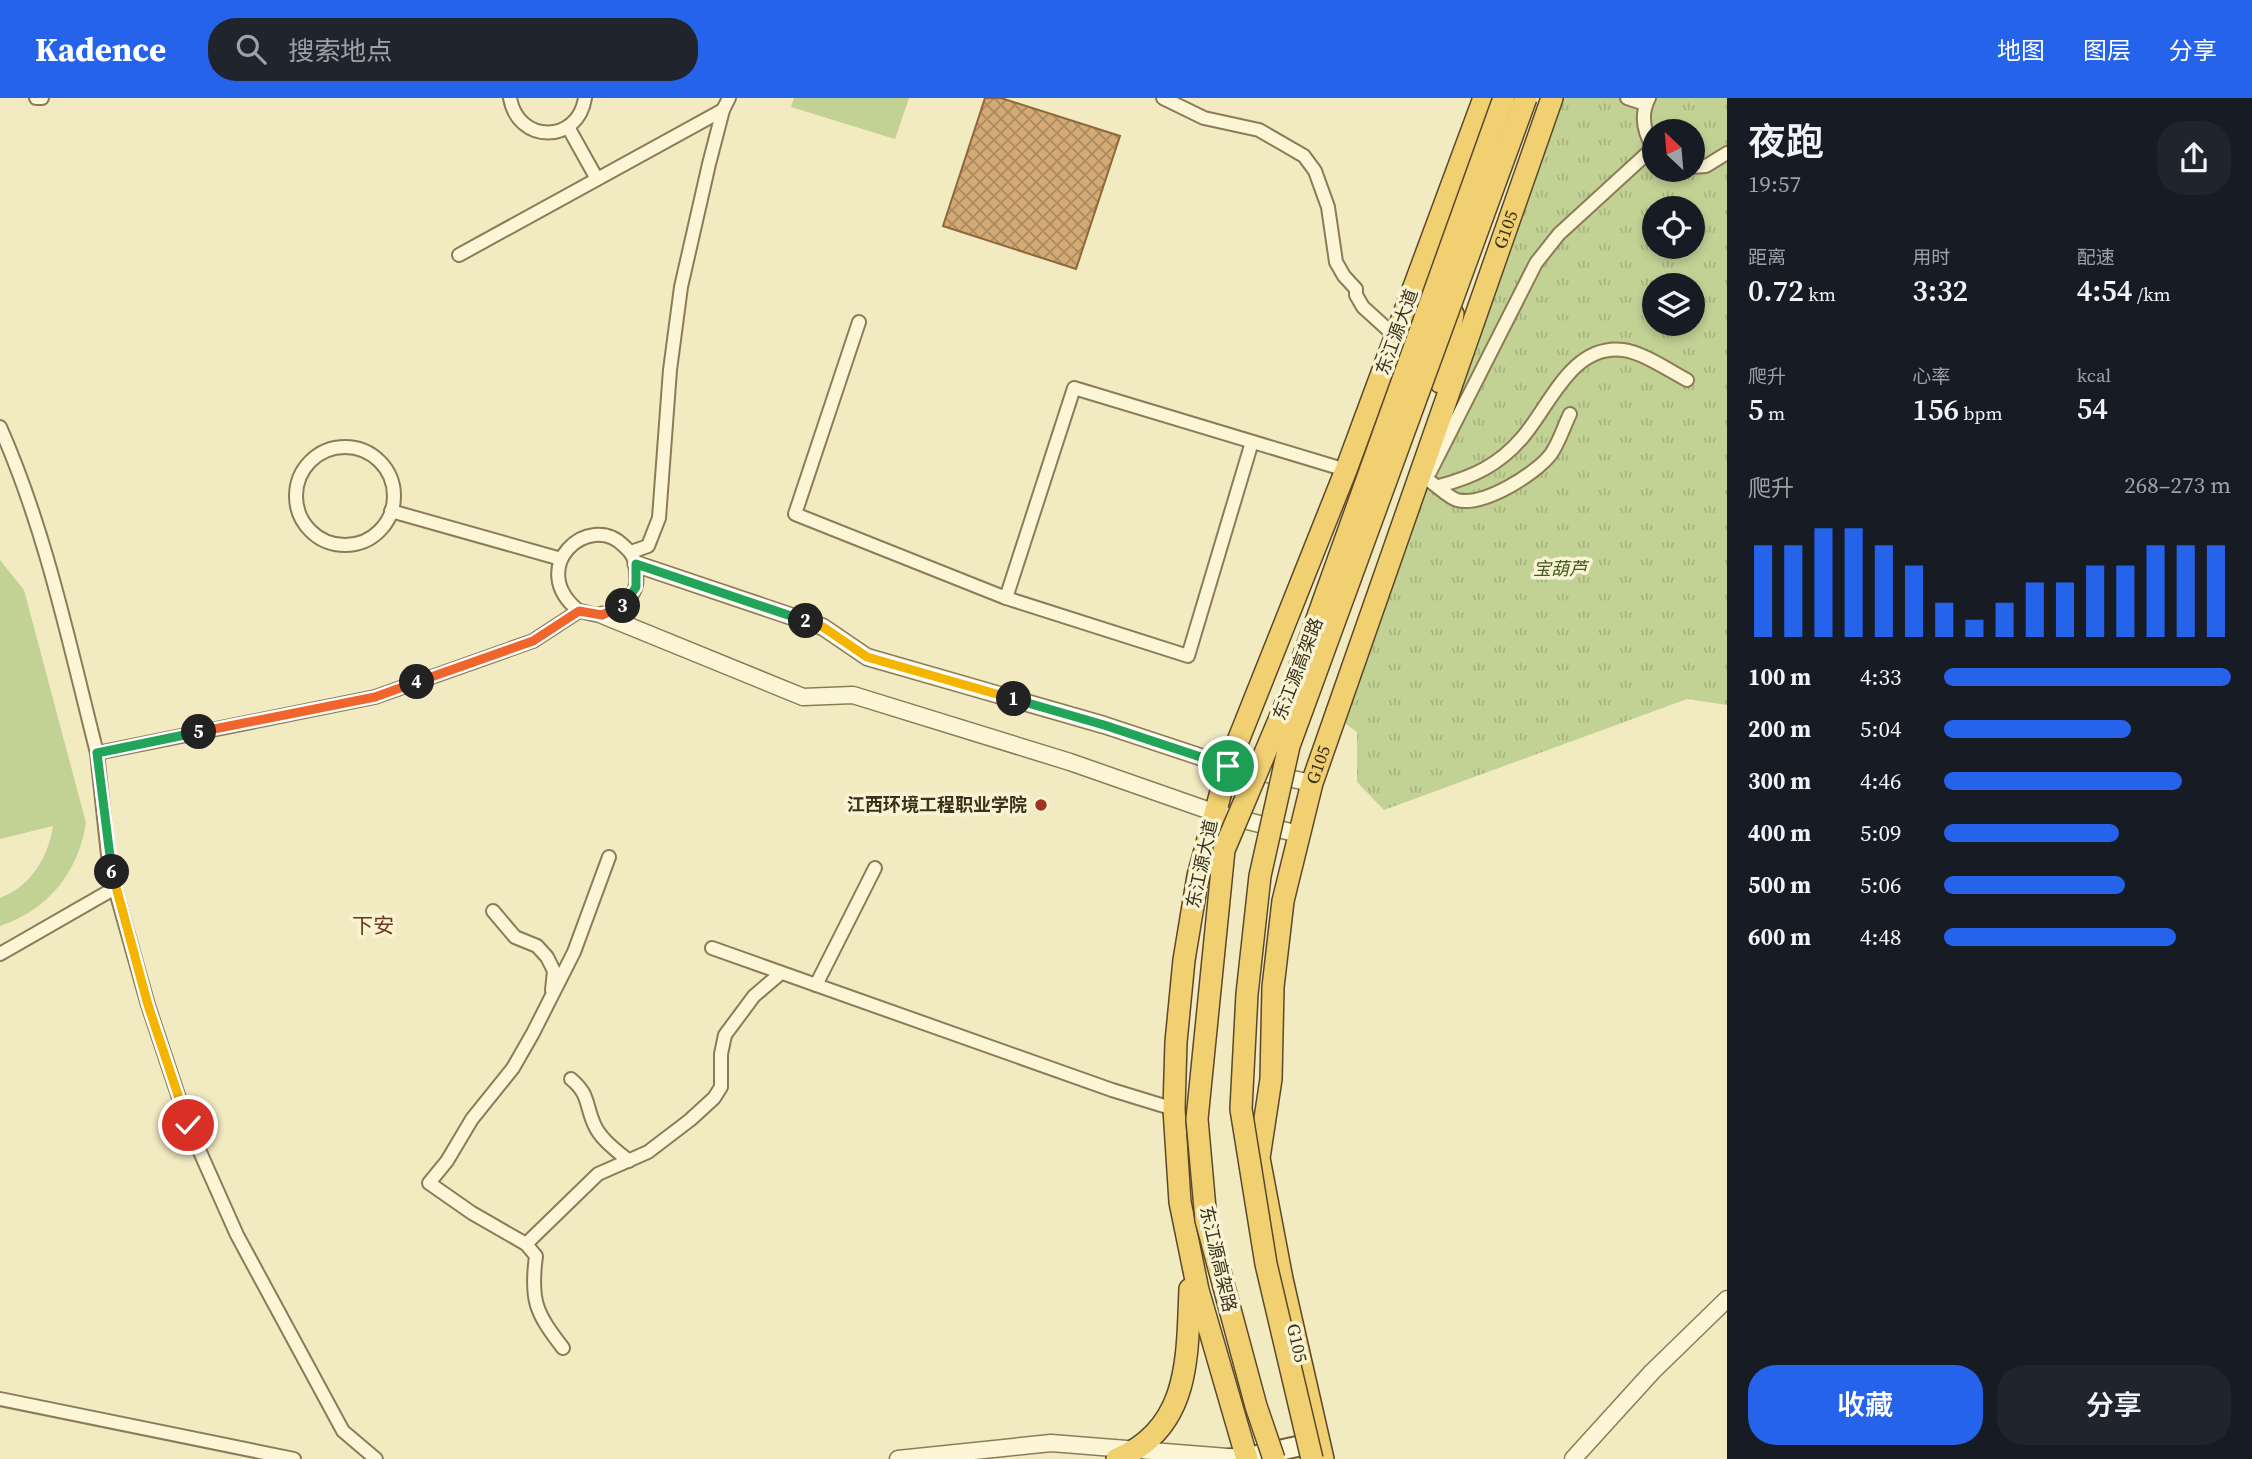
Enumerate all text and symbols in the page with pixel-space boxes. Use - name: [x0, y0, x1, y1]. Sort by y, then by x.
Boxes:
- search box: [208, 18, 698, 81]
- text: Kadence: [35, 27, 166, 72]
- icon: search: [232, 30, 270, 68]
- text: 搜索地点: [288, 33, 392, 69]
- text: 地图: [1997, 34, 2045, 67]
- text: 图层: [2083, 34, 2131, 67]
- text: 分享: [2169, 34, 2217, 67]
- text: 夜跑: [1748, 116, 1824, 168]
- north arrow: [1642, 119, 1704, 182]
- map controls: [1642, 119, 1705, 336]
- button: share: [2157, 121, 2231, 195]
- text: 19:57: [1748, 168, 1801, 200]
- button: locate: [1642, 196, 1705, 259]
- street label: G105: [1487, 207, 1524, 252]
- text: 距离: [1748, 244, 1786, 270]
- text: 用时: [1912, 244, 1950, 270]
- text: 配速: [2077, 244, 2115, 270]
- text: 0.72: [1748, 270, 1804, 311]
- text: 3:32: [1912, 270, 1968, 311]
- text: 4:54: [2077, 270, 2132, 311]
- button: layers: [1642, 273, 1705, 336]
- text: km: [1804, 281, 1836, 307]
- text: /km: [2132, 281, 2171, 307]
- street label: 东江源大道: [1369, 285, 1424, 378]
- text: kcal: [2077, 362, 2111, 388]
- text: 爬升: [1748, 363, 1786, 389]
- text: 心率: [1912, 363, 1950, 389]
- text: 54: [2077, 388, 2108, 429]
- text: 5: [1748, 389, 1764, 430]
- text: 156: [1912, 389, 1959, 430]
- text: m: [1764, 400, 1785, 426]
- text: bpm: [1959, 400, 2003, 426]
- text: 268–273 m: [2124, 469, 2231, 501]
- text: 爬升: [1748, 472, 1794, 504]
- park label: 宝葫芦: [1533, 556, 1590, 581]
- pin: 3: [606, 588, 640, 624]
- text: 3: [617, 592, 628, 618]
- pin: 2: [788, 603, 824, 638]
- text: 2: [800, 607, 811, 633]
- street label: 东江源高架路: [1267, 614, 1329, 724]
- text: 100 m: [1748, 661, 1811, 693]
- text: 4:33: [1860, 661, 1901, 693]
- pin: 4: [400, 664, 434, 700]
- text: 4: [411, 668, 422, 694]
- pin: 1: [996, 682, 1032, 716]
- text: 1: [1008, 685, 1019, 711]
- text: 200 m: [1748, 713, 1811, 745]
- text: 5:04: [1860, 713, 1901, 745]
- pin: 5: [182, 714, 216, 750]
- text: 5: [193, 718, 204, 744]
- pin: [1198, 736, 1258, 796]
- street label: G105: [1300, 742, 1336, 787]
- icon: arrive: [1209, 747, 1247, 785]
- text: 300 m: [1748, 765, 1811, 797]
- text: 4:46: [1860, 765, 1901, 797]
- place label: 江西环境工程职业学院: [847, 792, 1027, 817]
- marker: 江西环境工程职业学院: [1033, 797, 1049, 813]
- street label: 东江源大道: [1180, 817, 1223, 911]
- text: 400 m: [1748, 817, 1811, 849]
- text: 5:09: [1860, 817, 1901, 849]
- pin: 6: [94, 854, 130, 890]
- text: 6: [106, 858, 117, 884]
- text: 500 m: [1748, 869, 1811, 901]
- text: 5:06: [1860, 869, 1901, 901]
- district label: 下安: [352, 911, 394, 940]
- text: 600 m: [1748, 921, 1811, 953]
- text: 4:48: [1860, 921, 1901, 953]
- pin: [158, 1095, 218, 1155]
- icon: check: [169, 1106, 207, 1144]
- street label: 东江源高架路: [1194, 1203, 1243, 1314]
- street label: G105: [1281, 1321, 1314, 1365]
- button: 收藏: [1748, 1365, 1983, 1445]
- button: 分享: [1997, 1365, 2231, 1445]

